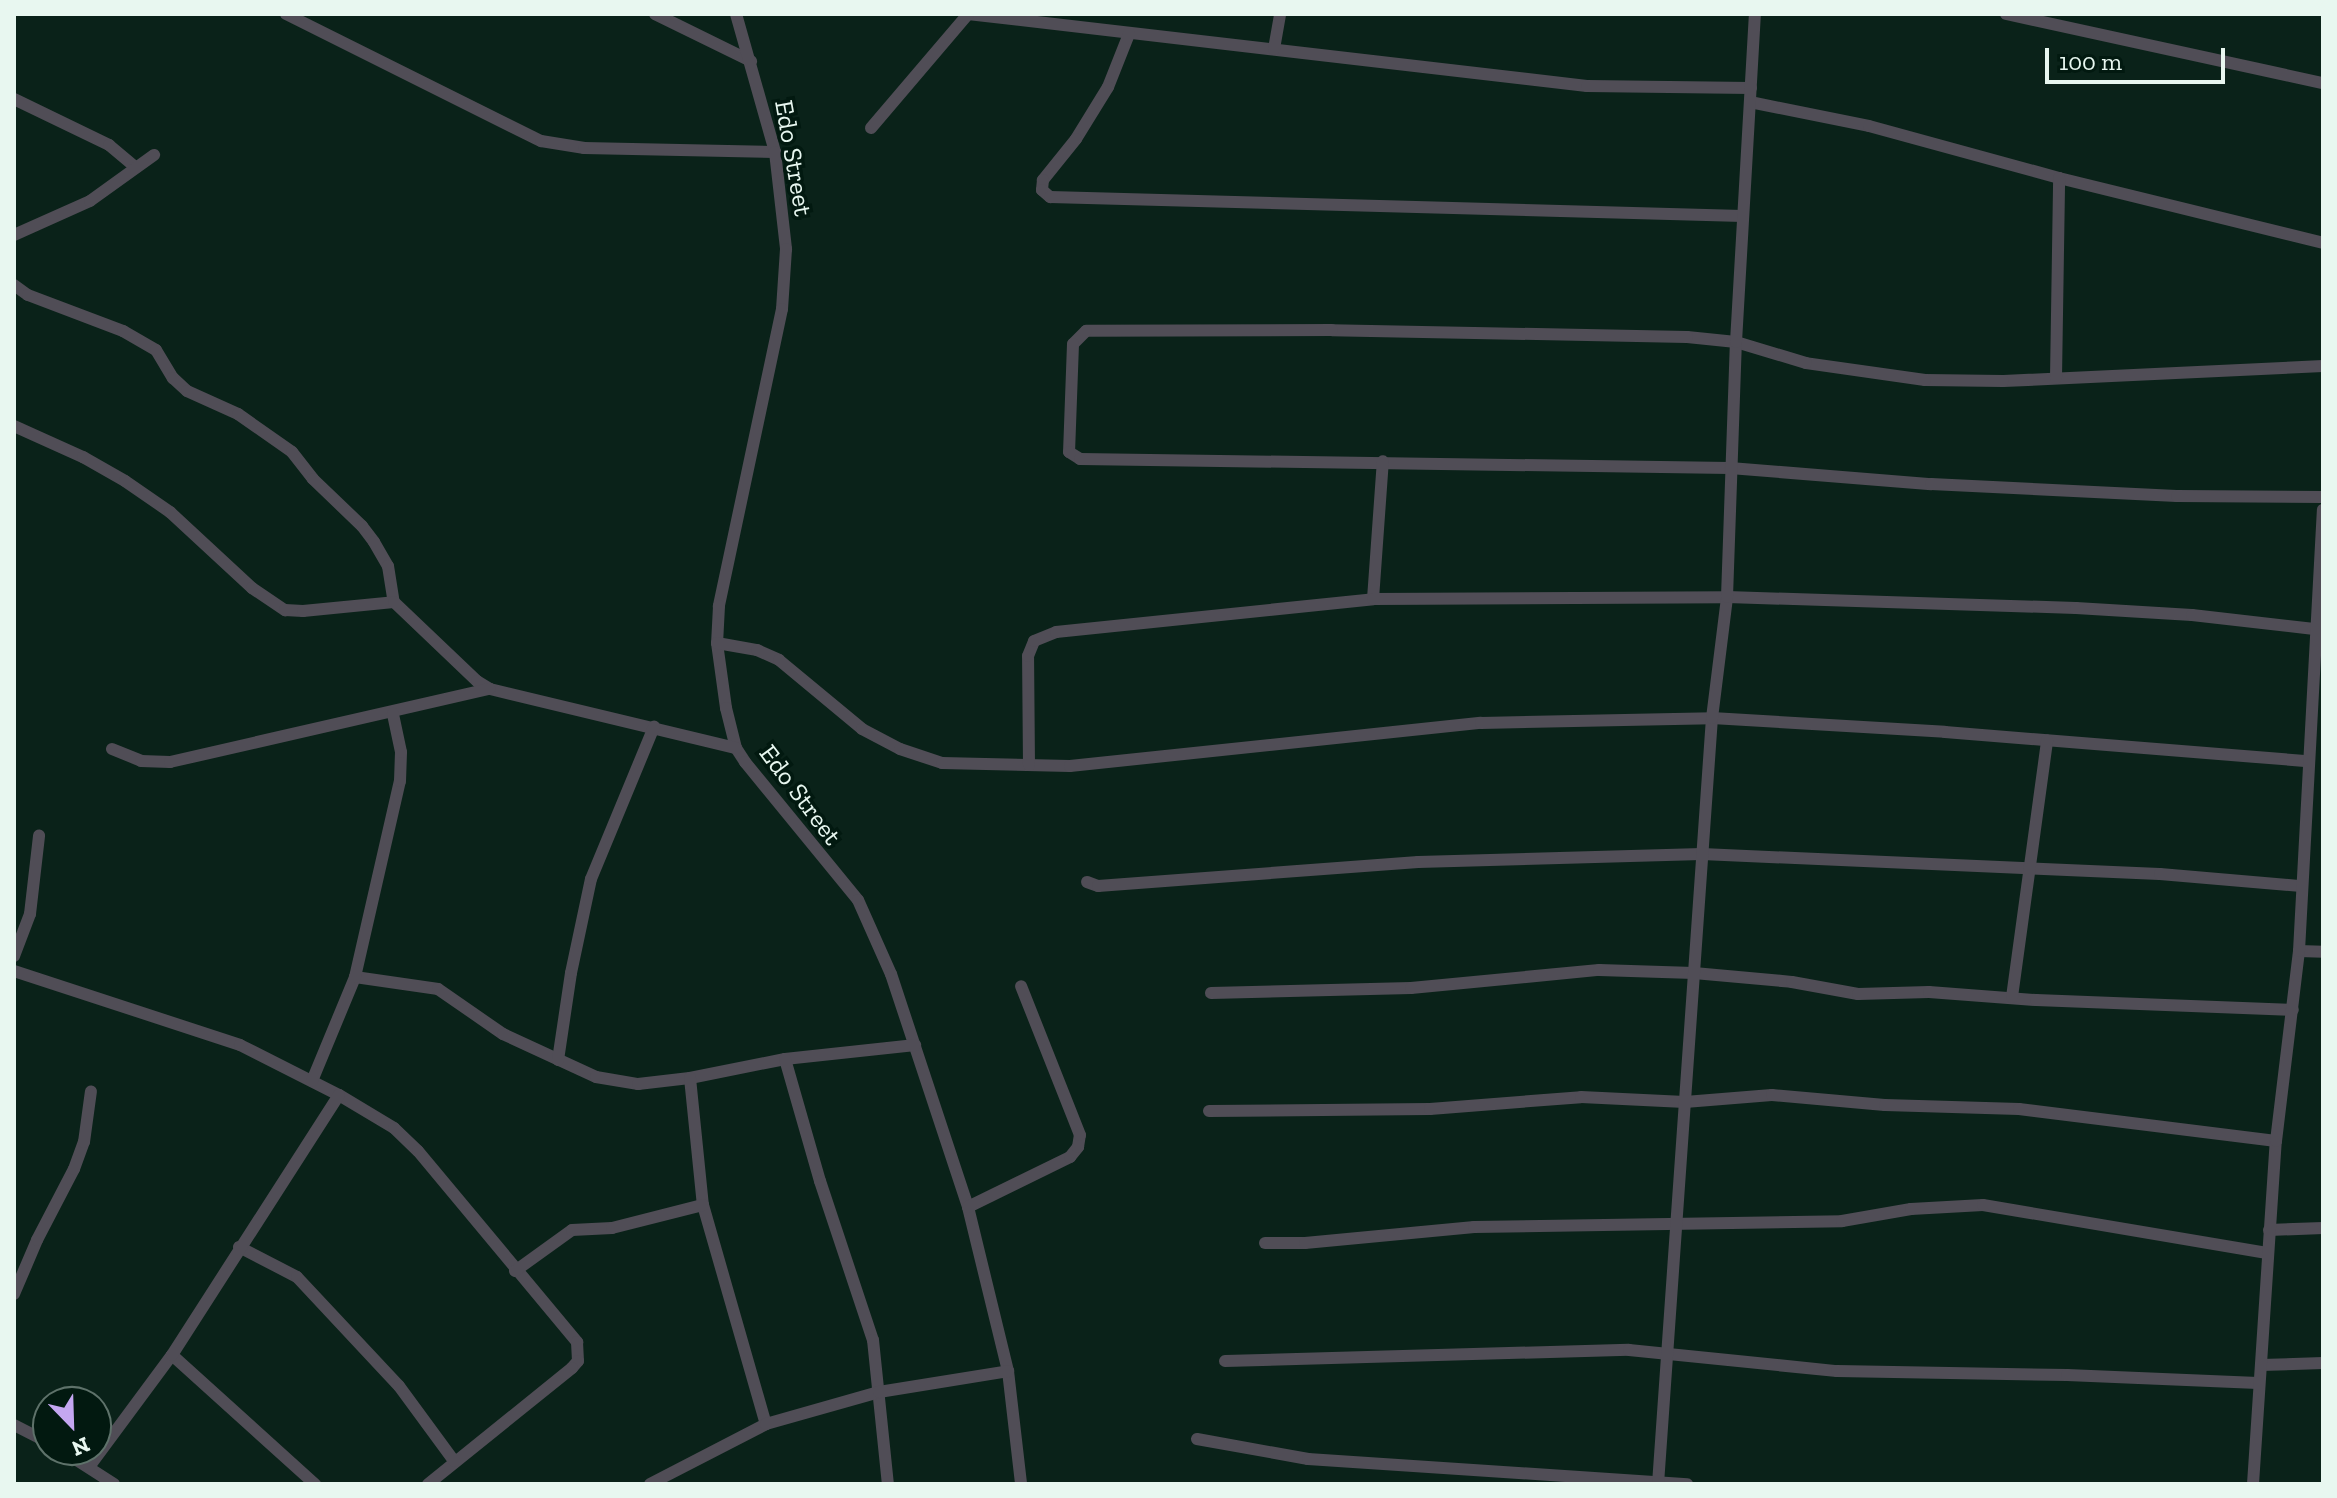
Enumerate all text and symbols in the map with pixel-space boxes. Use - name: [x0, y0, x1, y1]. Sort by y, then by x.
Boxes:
- scale bar: [2049, 32, 2229, 82]
- text: 100 m: [2059, 47, 2122, 76]
- street label: Edo Street: [767, 98, 819, 218]
- street label: Edo Street: [752, 739, 848, 851]
- north arrow: [32, 1386, 112, 1466]
- text: N: [68, 1431, 94, 1462]

